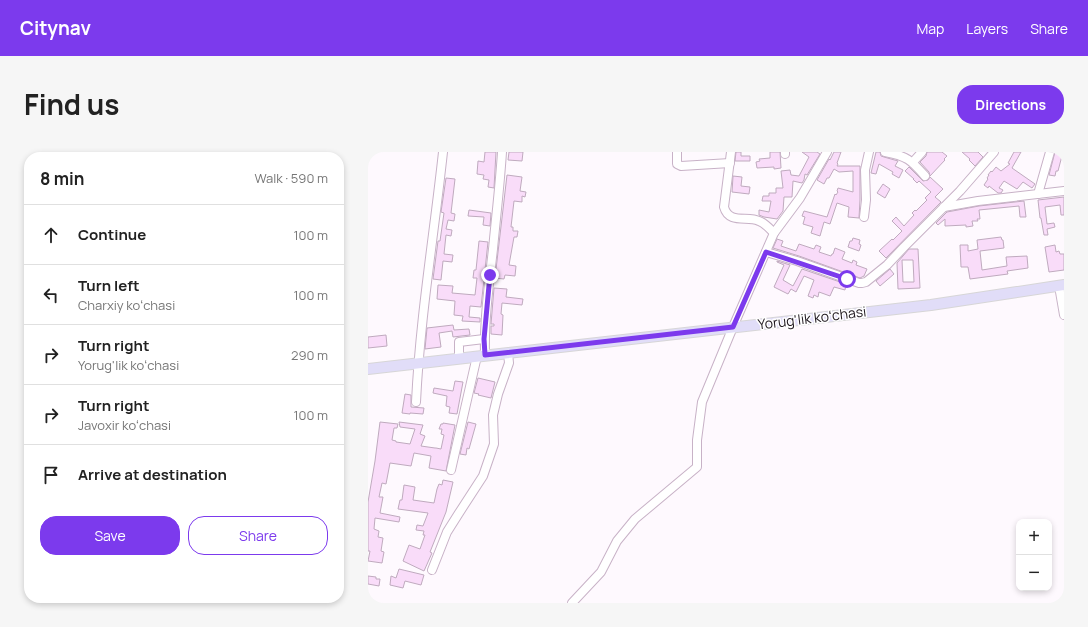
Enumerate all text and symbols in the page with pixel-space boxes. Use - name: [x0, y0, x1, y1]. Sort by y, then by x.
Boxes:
- text: Citynav: [20, 15, 91, 41]
- text: Map: [916, 19, 944, 38]
- text: Layers: [966, 19, 1008, 38]
- text: Share: [1030, 19, 1068, 38]
- text: Find us: [24, 85, 119, 123]
- button: Directions: [957, 85, 1064, 124]
- text: 8 min: [40, 167, 85, 190]
- text: Walk · 590 m: [254, 169, 328, 187]
- icon: ahead: [40, 224, 62, 246]
- text: Continue: [78, 224, 146, 245]
- text: 100 m: [293, 226, 328, 244]
- route end: [481, 266, 499, 284]
- route start: [838, 270, 856, 288]
- text: Turn left: [78, 275, 140, 296]
- icon: left: [40, 284, 62, 306]
- text: 100 m: [293, 286, 328, 304]
- text: Charxiy koʻchasi: [78, 296, 175, 314]
- street label: Yorug'lik koʻchasi: [757, 301, 867, 334]
- text: Turn right: [78, 335, 149, 356]
- icon: right: [40, 344, 62, 366]
- text: 290 m: [291, 346, 328, 364]
- text: Yorug'lik koʻchasi: [78, 356, 179, 374]
- text: Turn right: [78, 395, 149, 416]
- icon: right: [40, 404, 62, 426]
- text: 100 m: [293, 406, 328, 424]
- text: Javoxir koʻchasi: [78, 416, 171, 434]
- icon: arrive: [40, 464, 62, 486]
- text: Arrive at destination: [78, 464, 227, 485]
- button: Save: [40, 516, 180, 555]
- button: Share: [188, 516, 328, 555]
- map controls: [1016, 519, 1052, 591]
- button: +: [1016, 519, 1052, 555]
- button: −: [1016, 555, 1052, 591]

